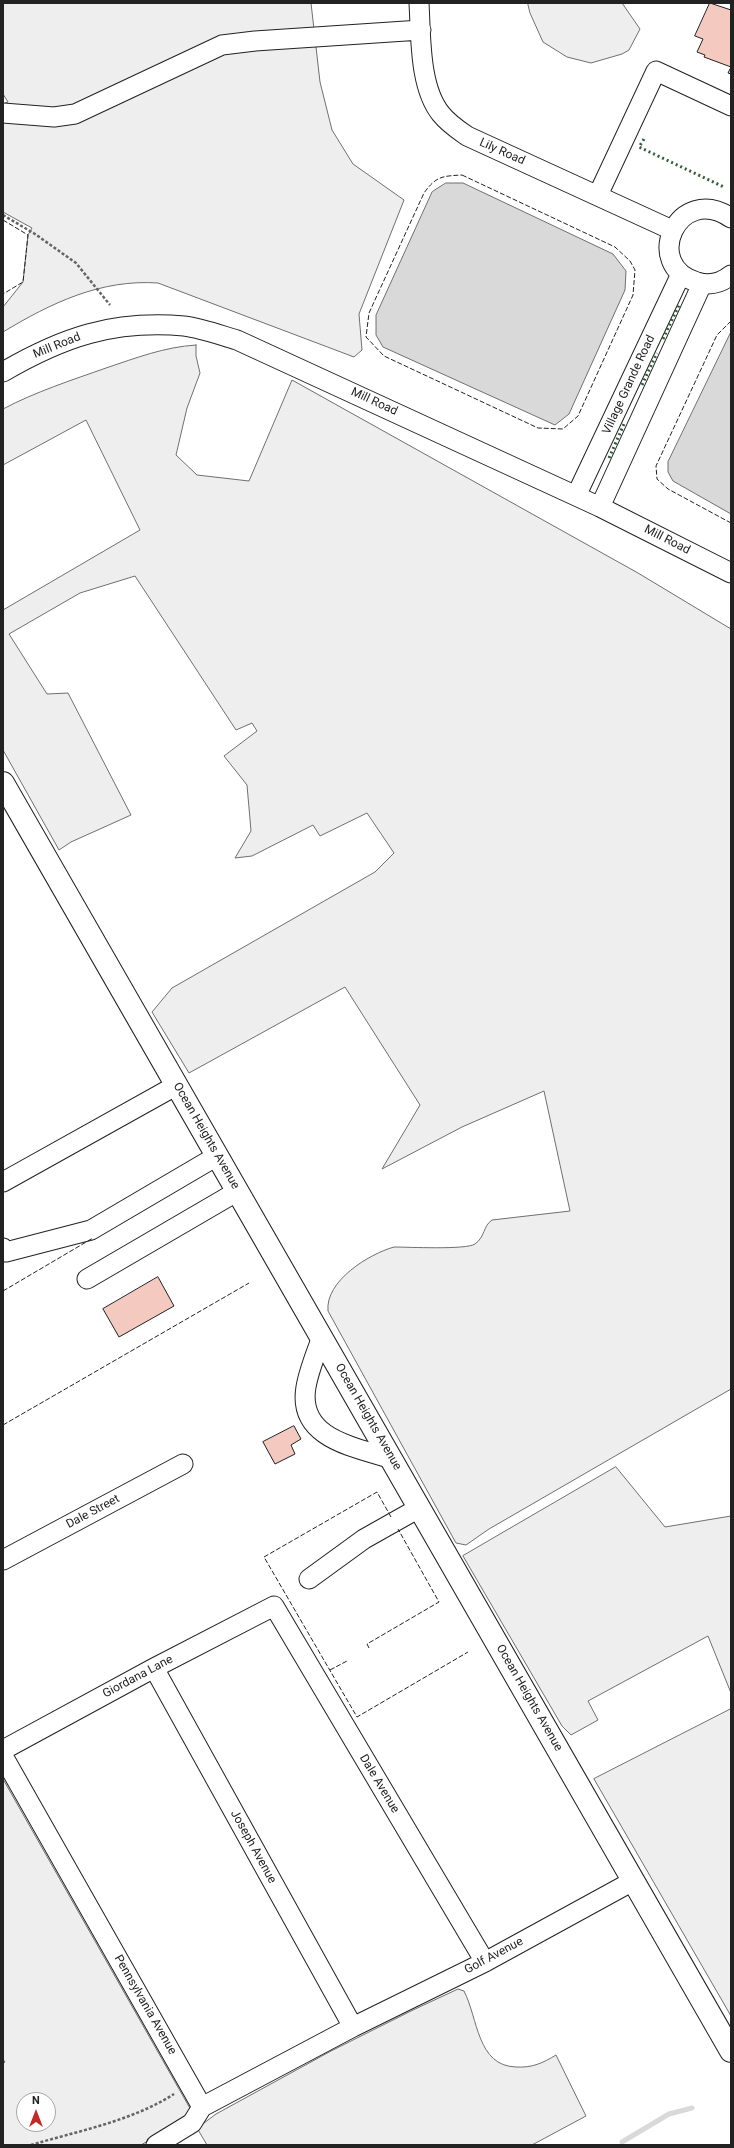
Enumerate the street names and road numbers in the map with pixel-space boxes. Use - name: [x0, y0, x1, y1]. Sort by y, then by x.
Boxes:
- street label: Lily Road: [477, 136, 527, 168]
- street label: Mill Road: [31, 330, 83, 362]
- street label: Village Grande Road: [600, 333, 658, 437]
- street label: Mill Road: [348, 385, 400, 419]
- street label: Mill Road: [642, 522, 692, 558]
- street label: Ocean Heights Avenue: [170, 1080, 242, 1192]
- street label: Ocean Heights Avenue: [332, 1361, 404, 1473]
- street label: Dale Street: [64, 1492, 122, 1532]
- street label: Ocean Heights Avenue: [493, 1642, 565, 1754]
- street label: Giordana Lane: [100, 1652, 176, 1702]
- street label: Dale Avenue: [356, 1752, 402, 1816]
- street label: Joseph Avenue: [227, 1808, 279, 1886]
- street label: Golf Avenue: [462, 1935, 526, 1977]
- street label: Pennsylvania Avenue: [111, 1953, 179, 2057]

